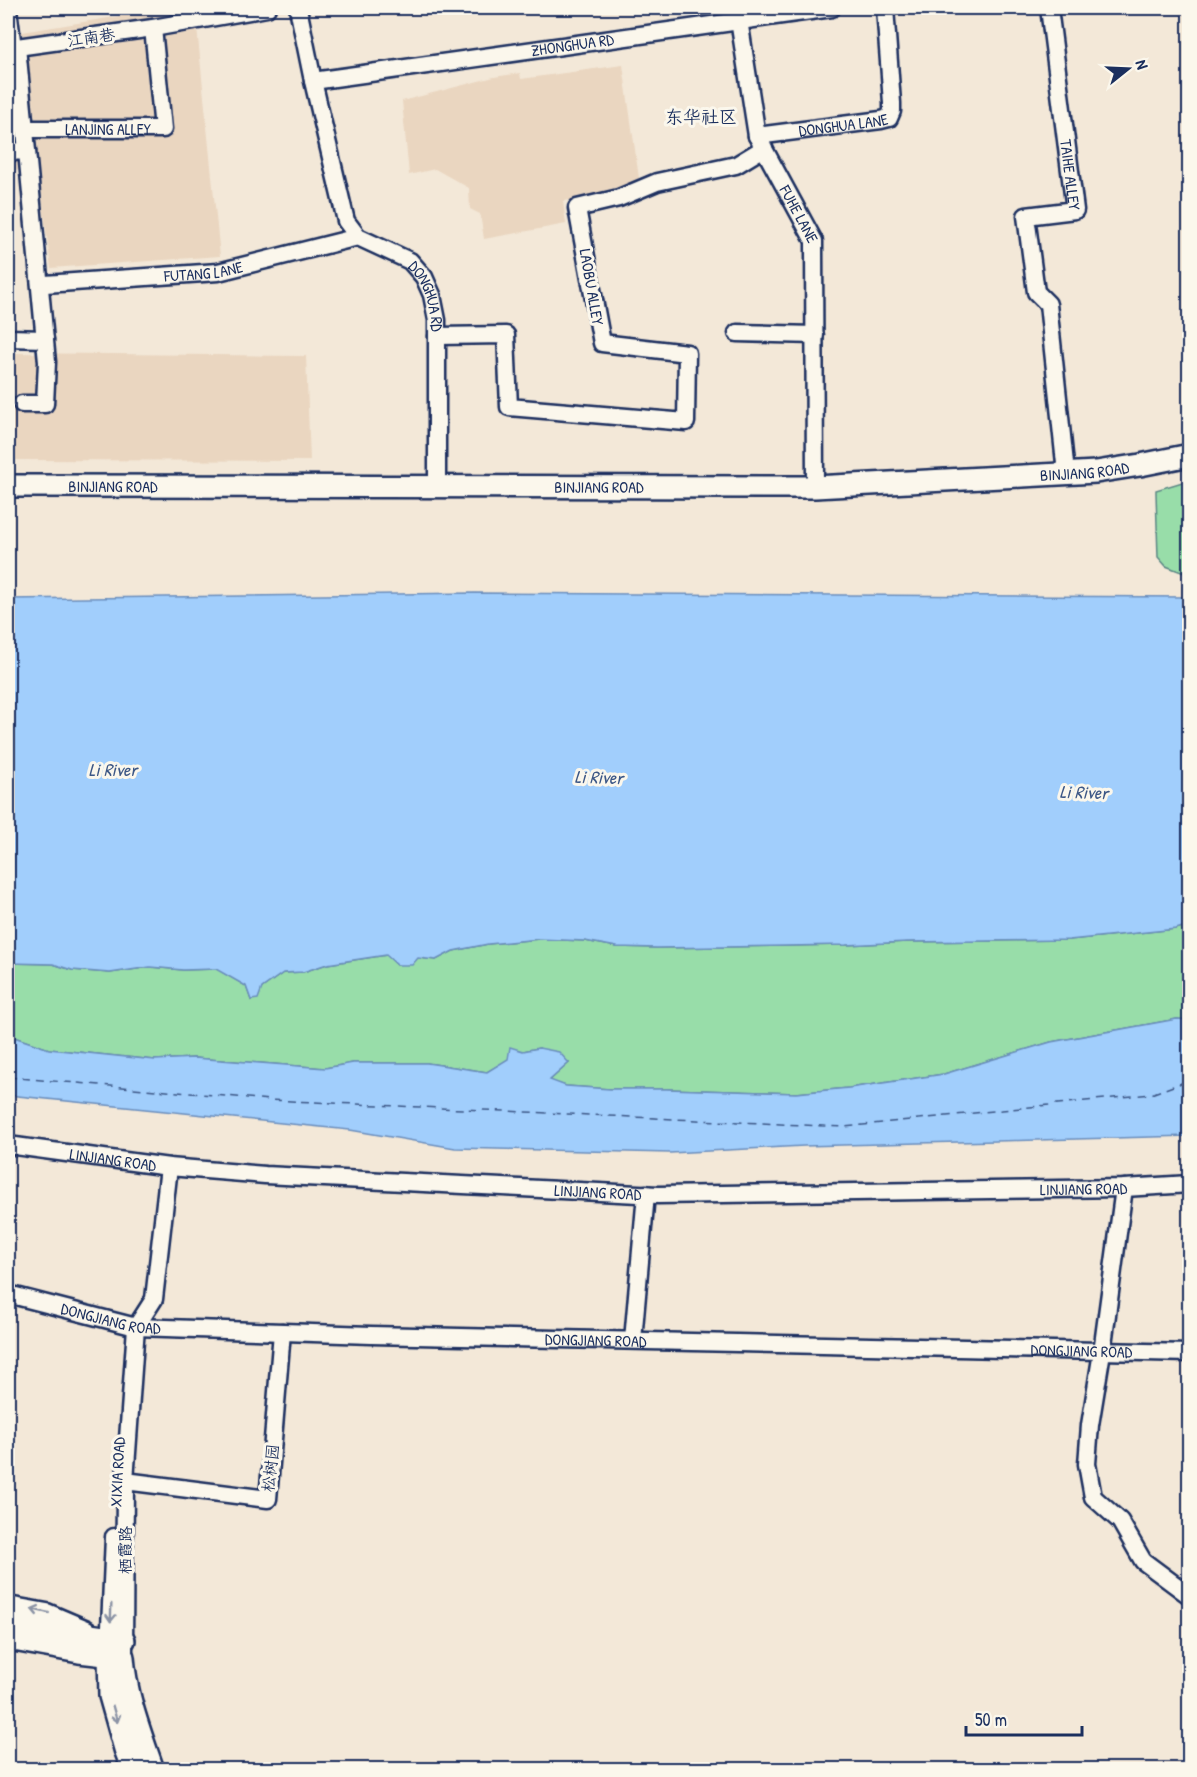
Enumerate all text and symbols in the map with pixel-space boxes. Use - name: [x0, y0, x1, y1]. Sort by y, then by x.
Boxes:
- street label: 江南巷: [66, 23, 116, 51]
- street label: ZHONGHUA RD: [530, 28, 616, 61]
- north arrow: [1098, 39, 1158, 99]
- text: N: [1130, 57, 1154, 72]
- district label: 东华社区: [665, 104, 737, 129]
- street label: DONGHUA LANE: [797, 108, 890, 142]
- street label: LANJING ALLEY: [65, 118, 151, 140]
- street label: TAIHE ALLEY: [1055, 138, 1086, 211]
- street label: FUHE LANE: [774, 180, 824, 247]
- street label: LAOBU ALLEY: [574, 247, 610, 327]
- street label: FUTANG LANE: [162, 255, 245, 287]
- street label: DONGHUA RD: [403, 256, 448, 332]
- street label: BINJIANG ROAD: [1039, 456, 1131, 486]
- street label: BINJIANG ROAD: [68, 475, 158, 497]
- street label: BINJIANG ROAD: [554, 476, 644, 498]
- water label: Li River: [89, 757, 139, 782]
- water label: Li River: [574, 764, 626, 790]
- water label: Li River: [1059, 779, 1111, 805]
- street label: LINJIANG ROAD: [68, 1143, 158, 1176]
- street label: LINJIANG ROAD: [1040, 1177, 1128, 1200]
- street label: LINJIANG ROAD: [554, 1179, 642, 1205]
- street label: DONGJIANG ROAD: [59, 1297, 161, 1339]
- street label: DONGJIANG ROAD: [545, 1328, 647, 1352]
- street label: DONGJIANG ROAD: [1030, 1339, 1133, 1363]
- street label: XIXIA ROAD: [104, 1436, 130, 1507]
- street label: 松树园: [256, 1443, 284, 1493]
- street label: 栖霞路: [114, 1526, 136, 1574]
- one-way arrow: [105, 1602, 116, 1622]
- one-way arrow: [31, 1605, 50, 1617]
- scale bar: [966, 1699, 1082, 1737]
- one-way arrow: [110, 1704, 121, 1723]
- text: 50 m: [975, 1707, 1007, 1732]

